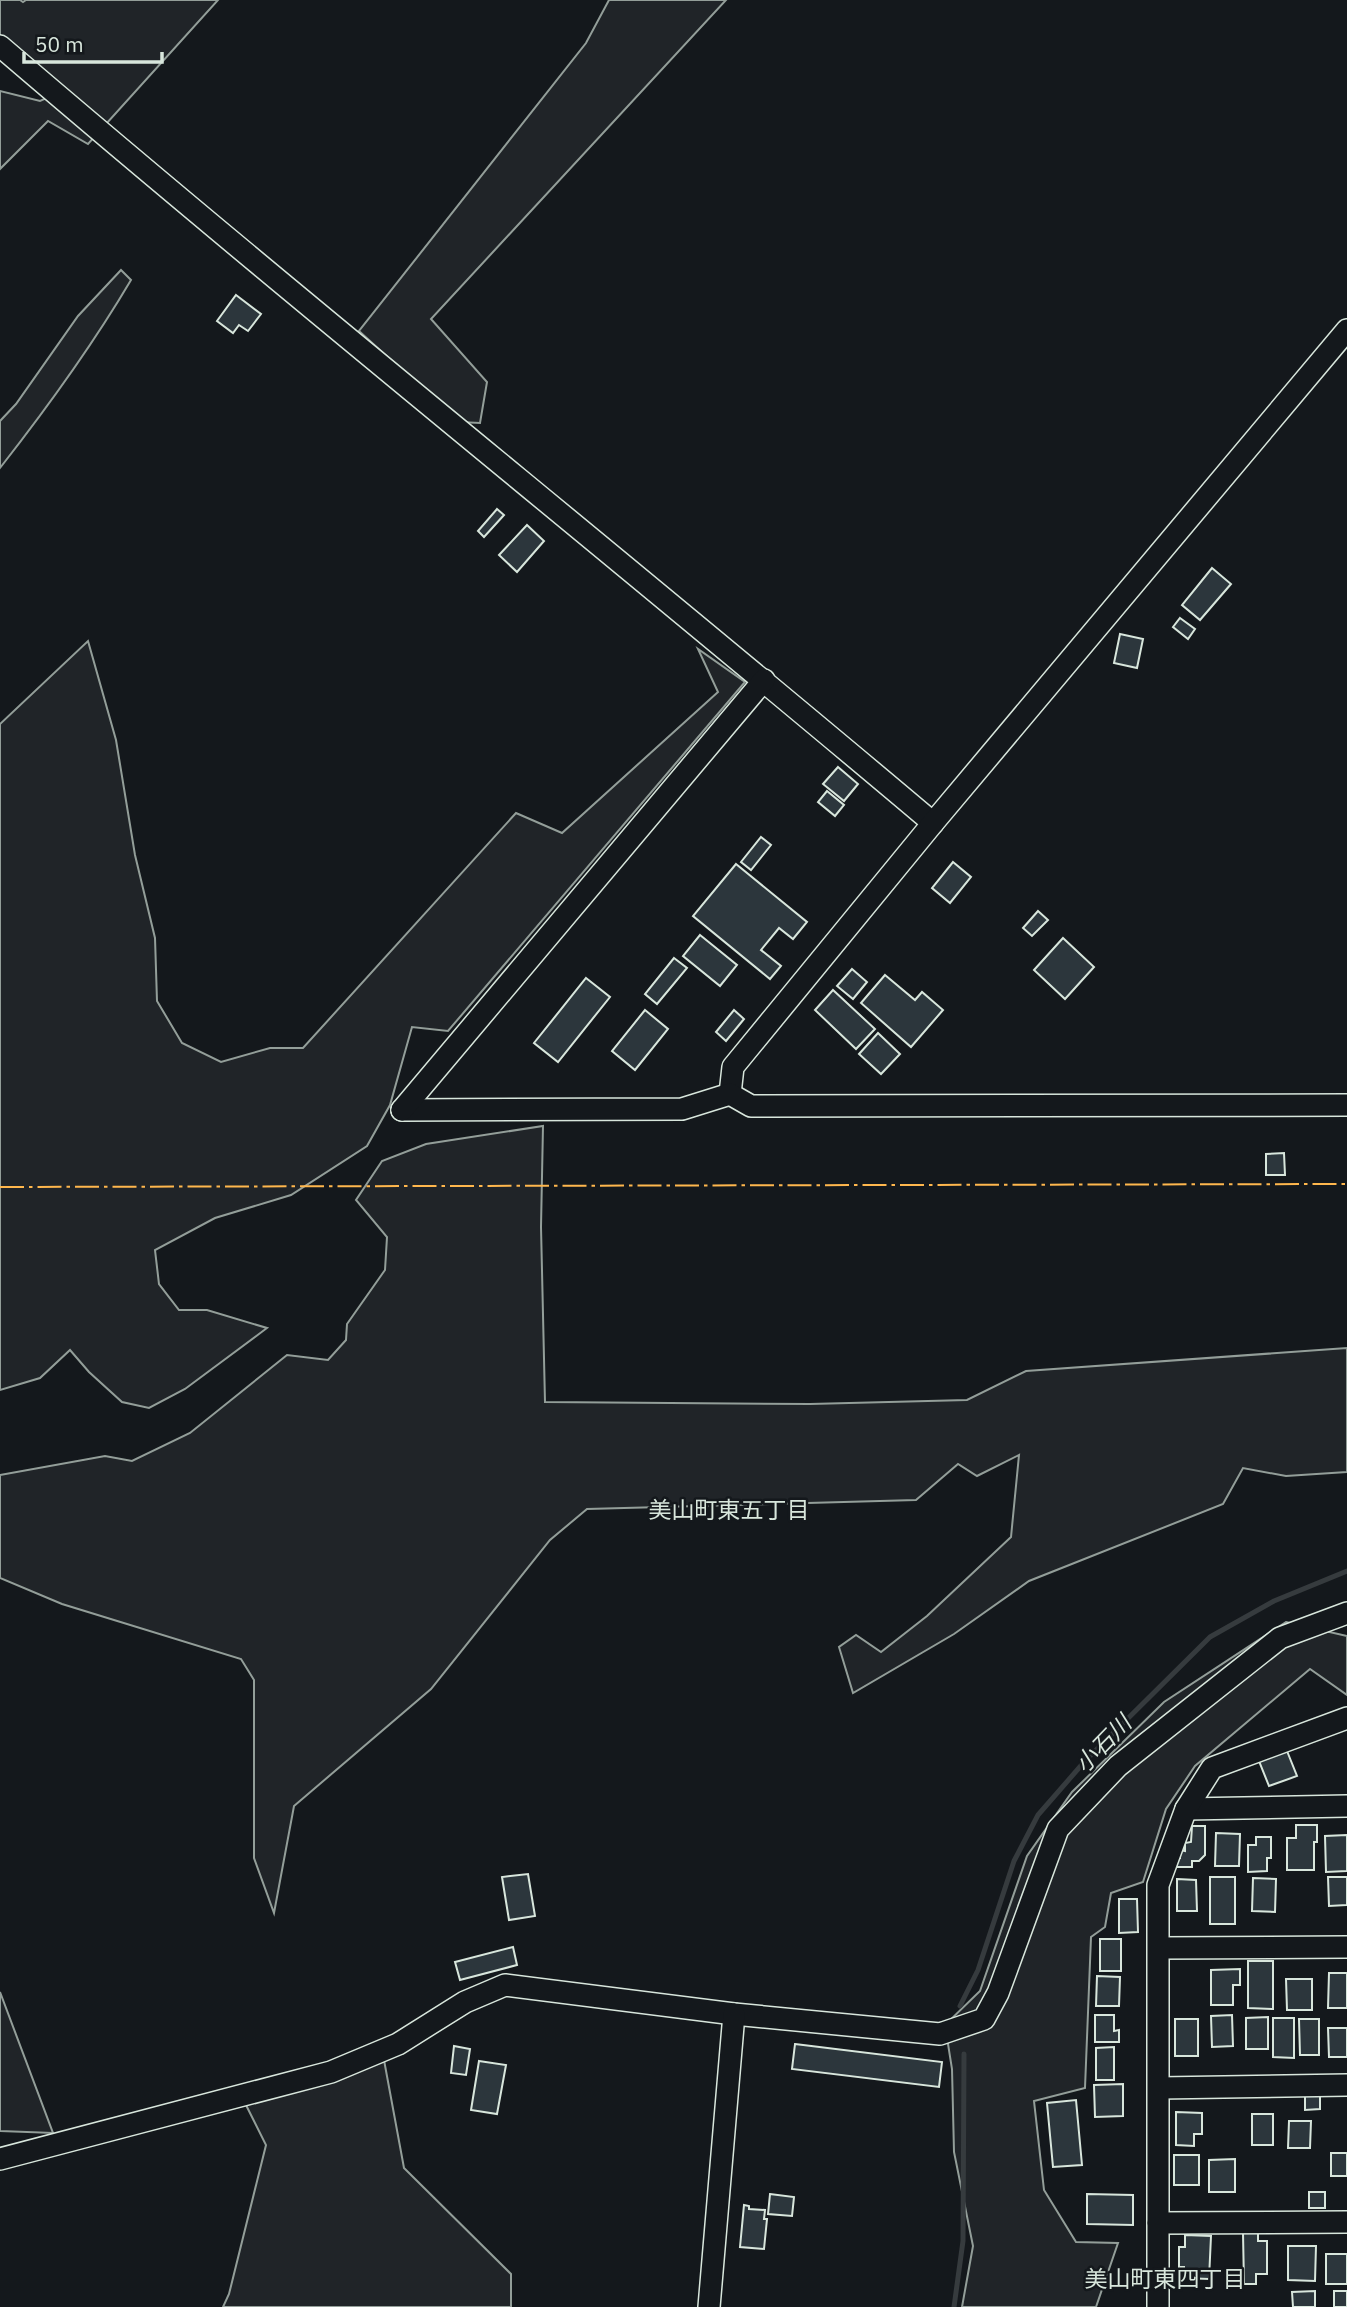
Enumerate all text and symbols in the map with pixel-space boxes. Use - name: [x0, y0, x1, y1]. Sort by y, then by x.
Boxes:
- scale bar: [24, 21, 163, 65]
- text: 50 m: [35, 30, 84, 58]
- district label: 美山町東五丁目: [649, 1494, 810, 1524]
- water label: 小石川: [1068, 1706, 1139, 1779]
- district label: 美山町東四丁目: [1085, 2263, 1246, 2293]

